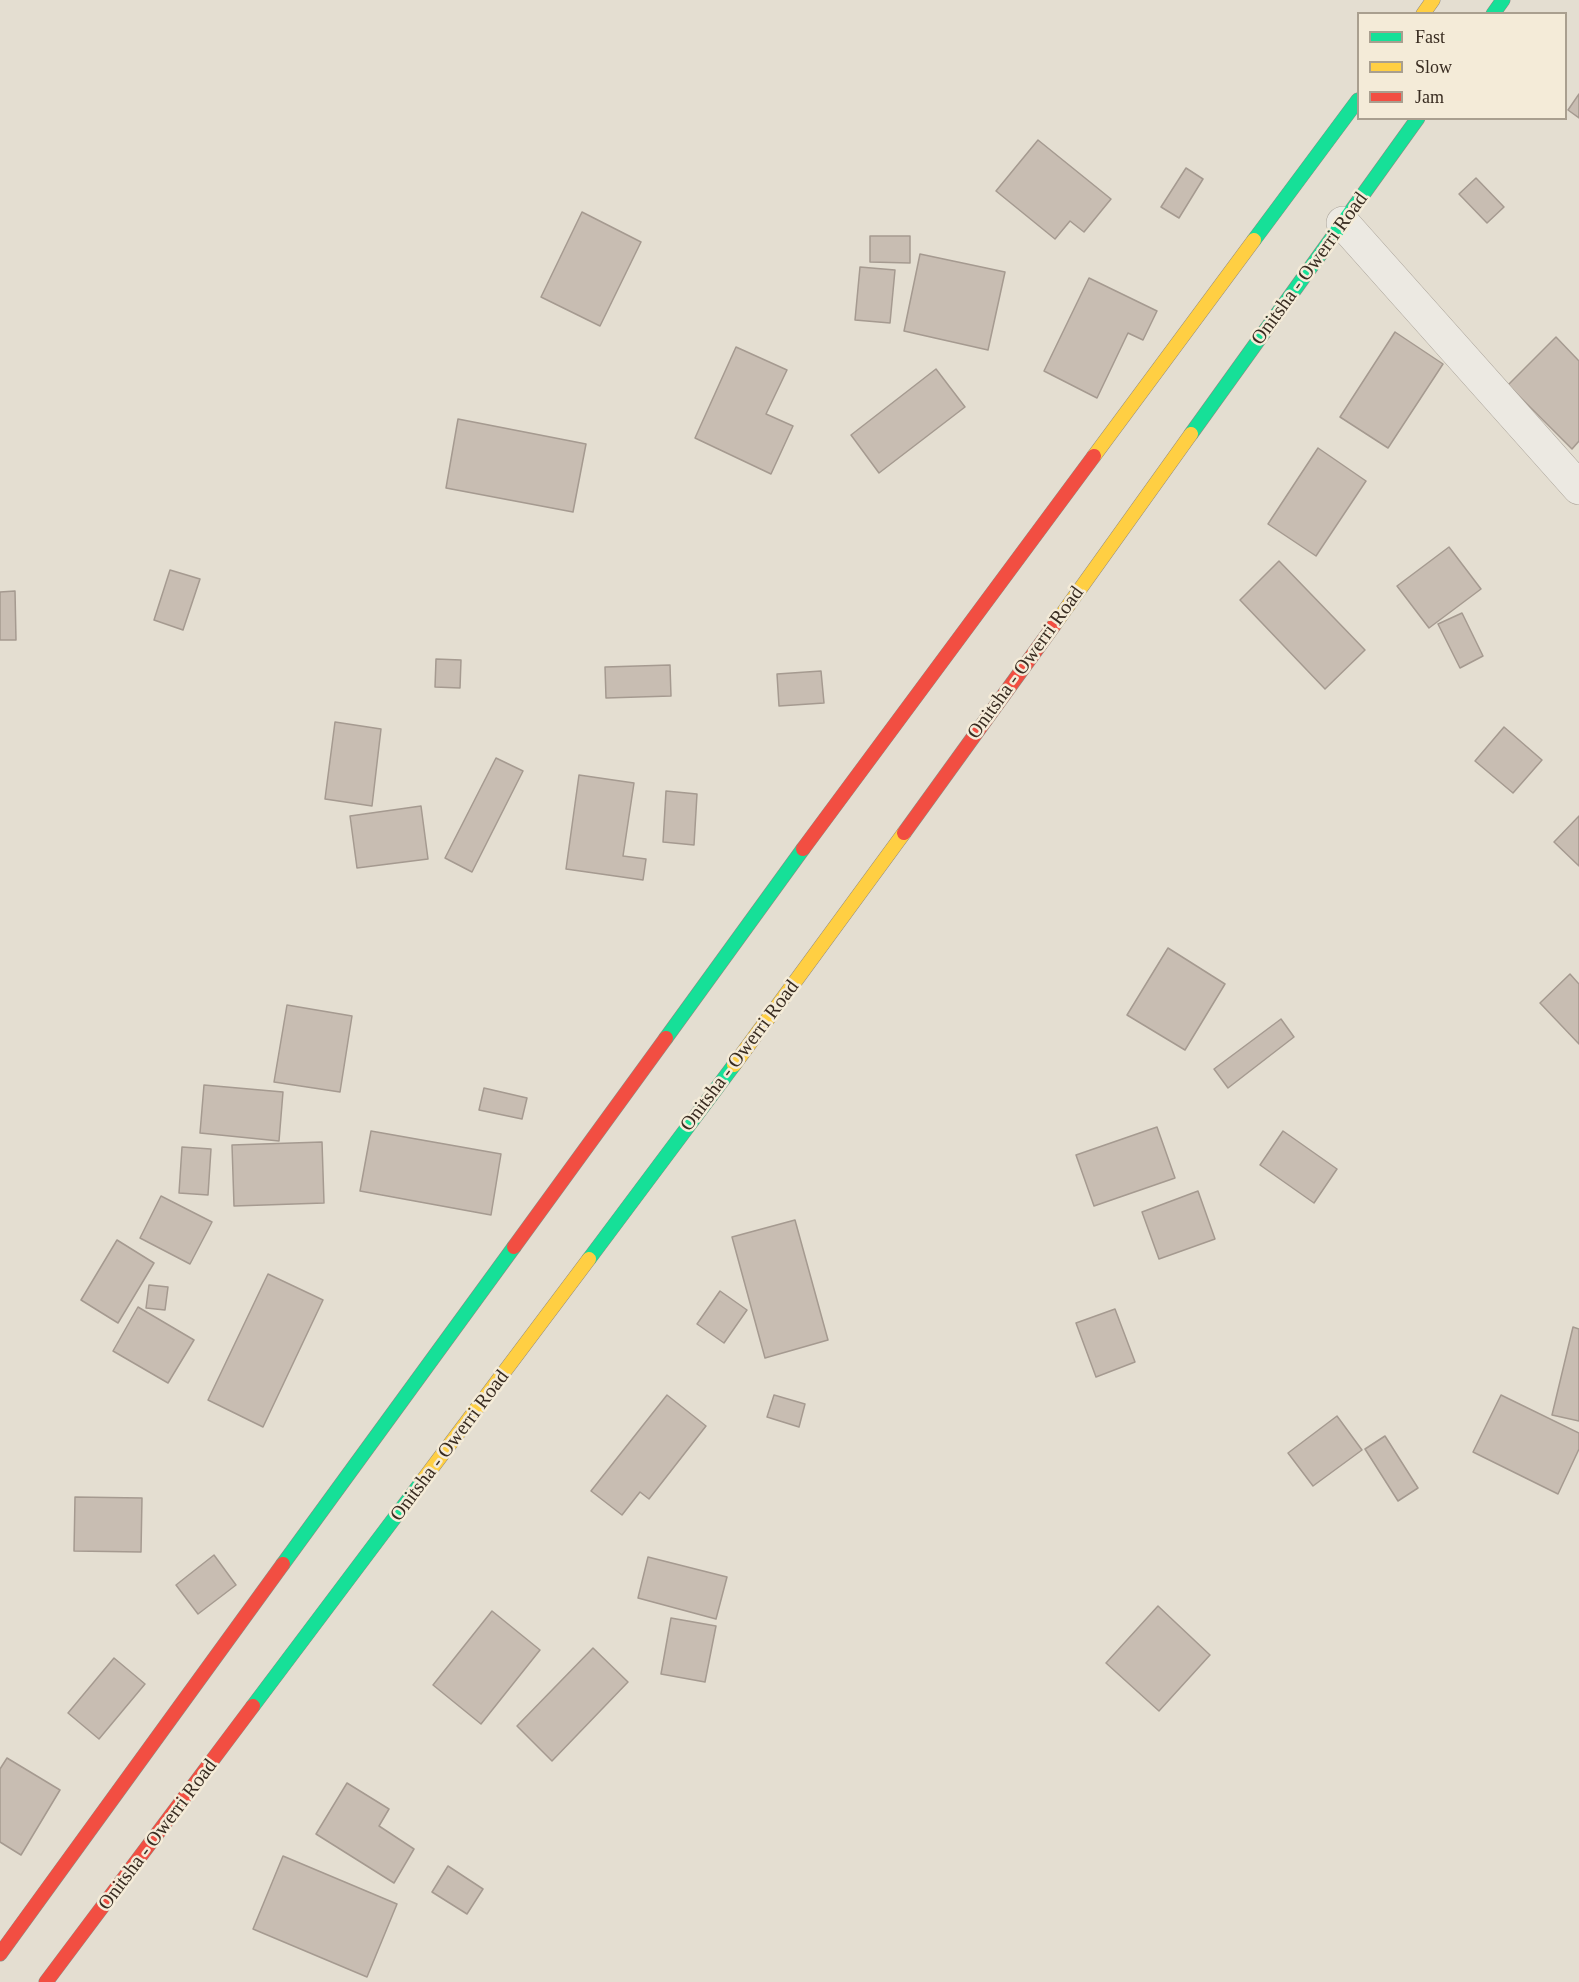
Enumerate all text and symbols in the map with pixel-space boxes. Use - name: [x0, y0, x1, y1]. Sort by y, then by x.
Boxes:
- legend: [1357, 12, 1567, 120]
- text: Fast: [1415, 27, 1445, 47]
- text: Slow: [1415, 57, 1452, 77]
- text: Jam: [1415, 87, 1444, 107]
- street label: Onitsha - Owerri Road: [1247, 188, 1373, 350]
- street label: Onitsha - Owerri Road: [963, 582, 1089, 744]
- street label: Onitsha - Owerri Road: [675, 976, 805, 1136]
- street label: Onitsha - Owerri Road: [385, 1366, 515, 1526]
- street label: Onitsha - Owerri Road: [93, 1755, 223, 1915]

